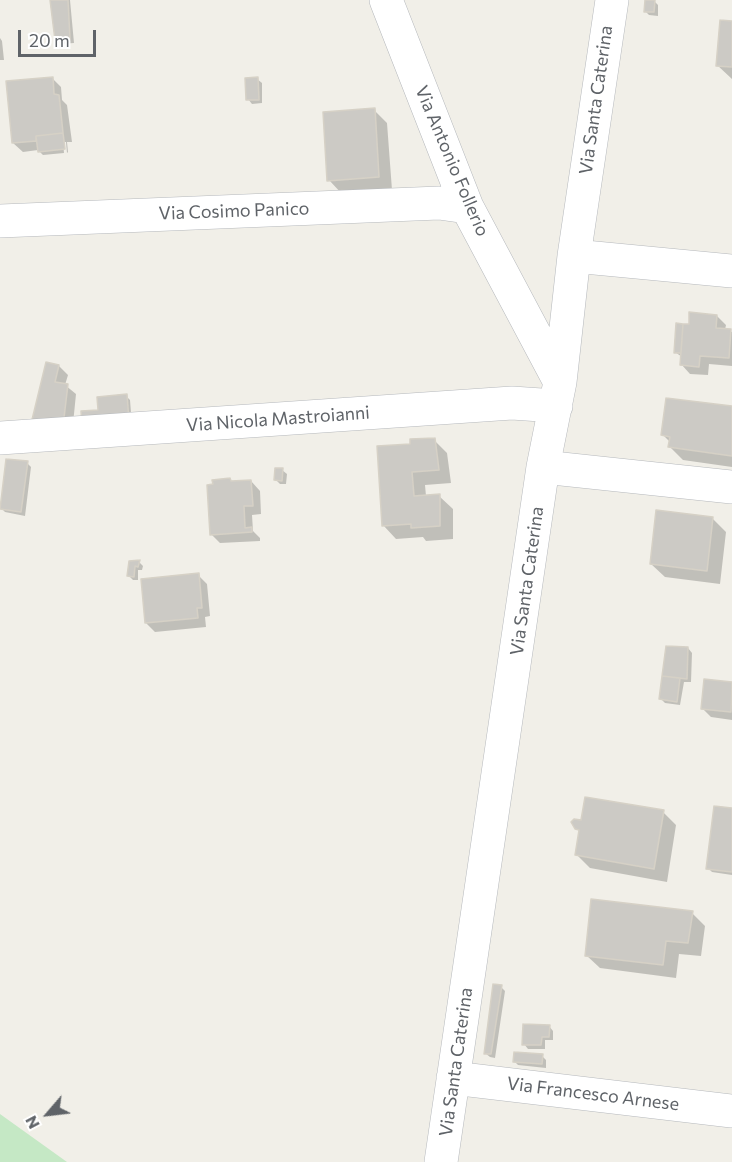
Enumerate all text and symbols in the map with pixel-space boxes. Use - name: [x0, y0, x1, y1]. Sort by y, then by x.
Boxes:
- scale bar: [21, 18, 99, 56]
- street label: Via Santa Caterina: [575, 24, 617, 176]
- text: 20 m: [29, 29, 70, 51]
- street label: Via Antonio Follerio: [410, 82, 494, 240]
- street label: Via Cosimo Panico: [158, 198, 310, 224]
- street label: Via Nicola Mastroianni: [185, 402, 371, 436]
- street label: Via Santa Caterina: [506, 505, 548, 657]
- street label: Via Santa Caterina: [435, 986, 477, 1138]
- street label: Via Francesco Arnese: [506, 1073, 680, 1115]
- north arrow: [18, 1084, 78, 1144]
- text: N: [20, 1113, 43, 1132]

